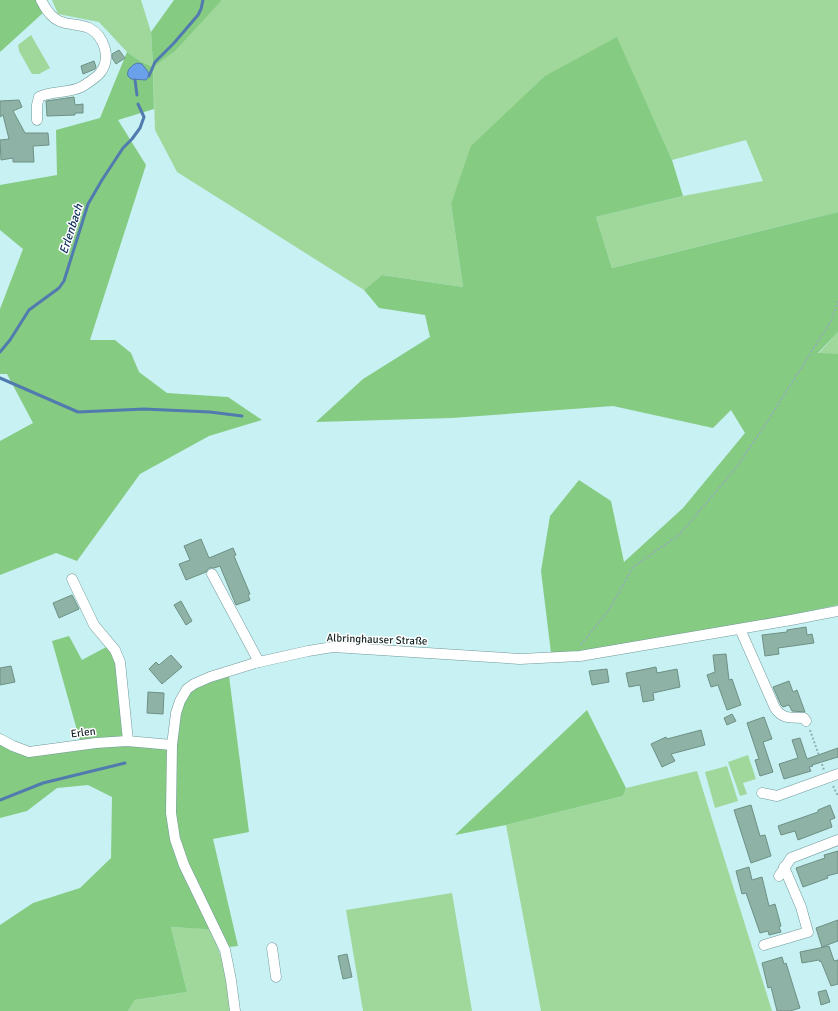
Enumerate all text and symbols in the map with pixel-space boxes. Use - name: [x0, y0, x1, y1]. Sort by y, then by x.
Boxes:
- water label: Erlenbach: [56, 202, 87, 256]
- street label: Albringhauser Straße: [326, 631, 428, 648]
- street label: Erlen: [70, 725, 96, 740]

